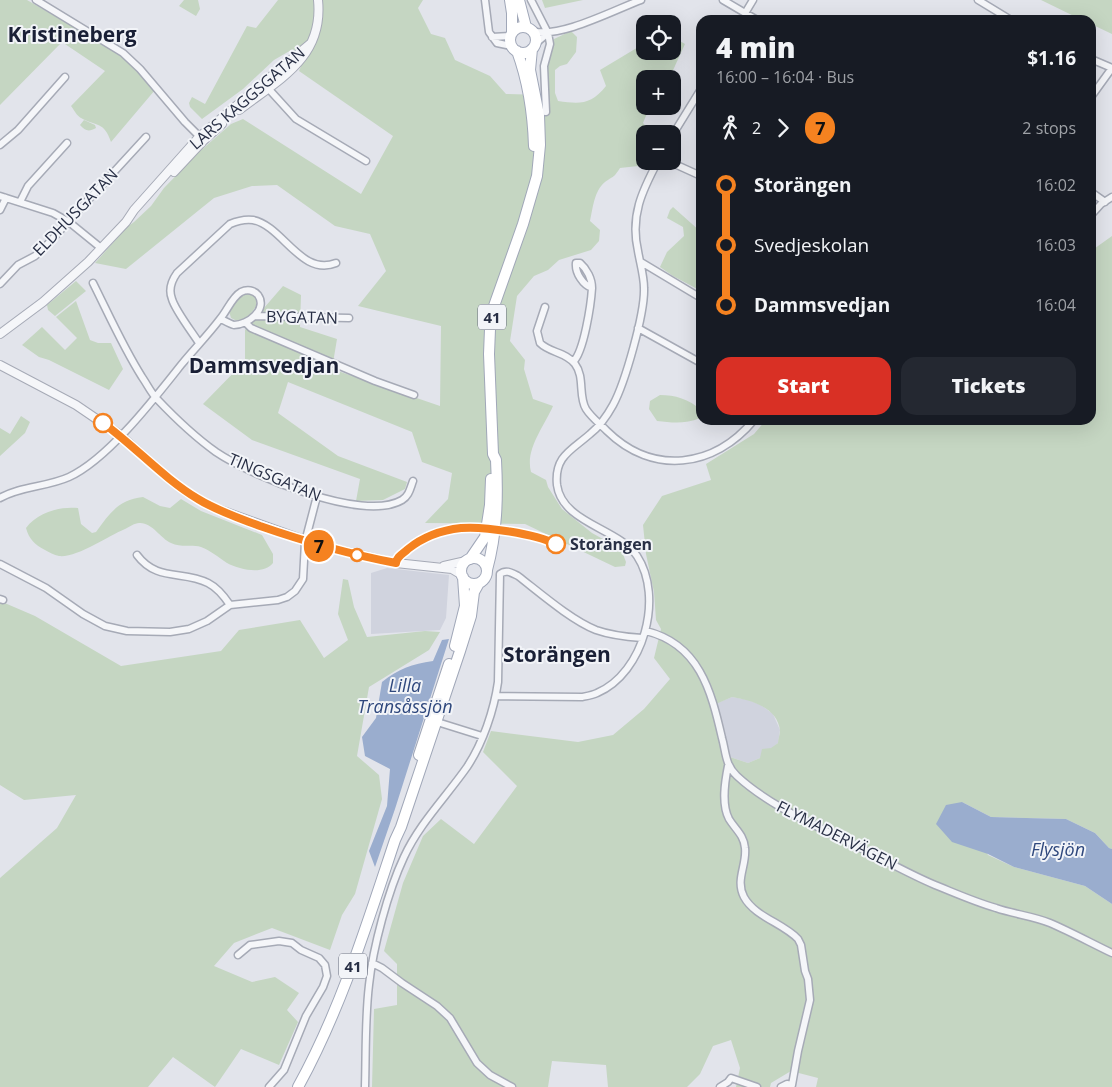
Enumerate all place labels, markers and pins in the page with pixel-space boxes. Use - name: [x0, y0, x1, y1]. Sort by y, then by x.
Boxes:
- unlabelled marker: [93, 413, 113, 433]
- place label: Storängen: [570, 533, 652, 555]
- marker: Storängen: [546, 534, 566, 554]
- unlabelled marker: [350, 548, 364, 562]

